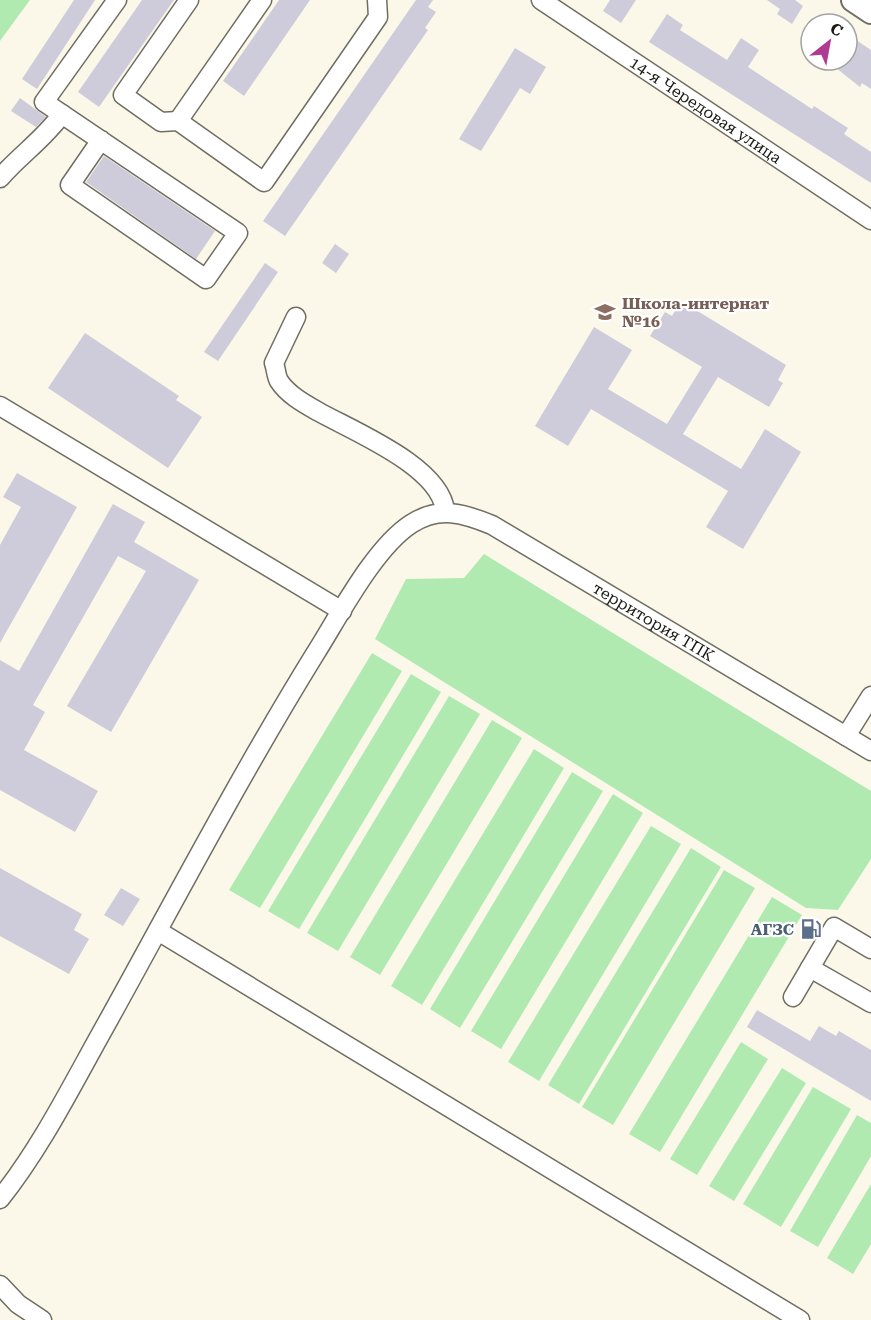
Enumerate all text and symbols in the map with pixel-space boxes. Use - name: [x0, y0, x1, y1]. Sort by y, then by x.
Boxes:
- north arrow: [799, 12, 859, 72]
- text: С: [827, 19, 846, 41]
- street label: 14-я Чередовая улица: [626, 53, 785, 168]
- place label: Школа-интернат №16: [622, 294, 770, 331]
- school or university icon: Школа-интернат №16: [593, 300, 617, 324]
- street label: территория ТПК: [589, 578, 718, 666]
- fuel station icon: АГЗС: [799, 917, 823, 941]
- place label: АГЗС: [751, 920, 794, 939]

